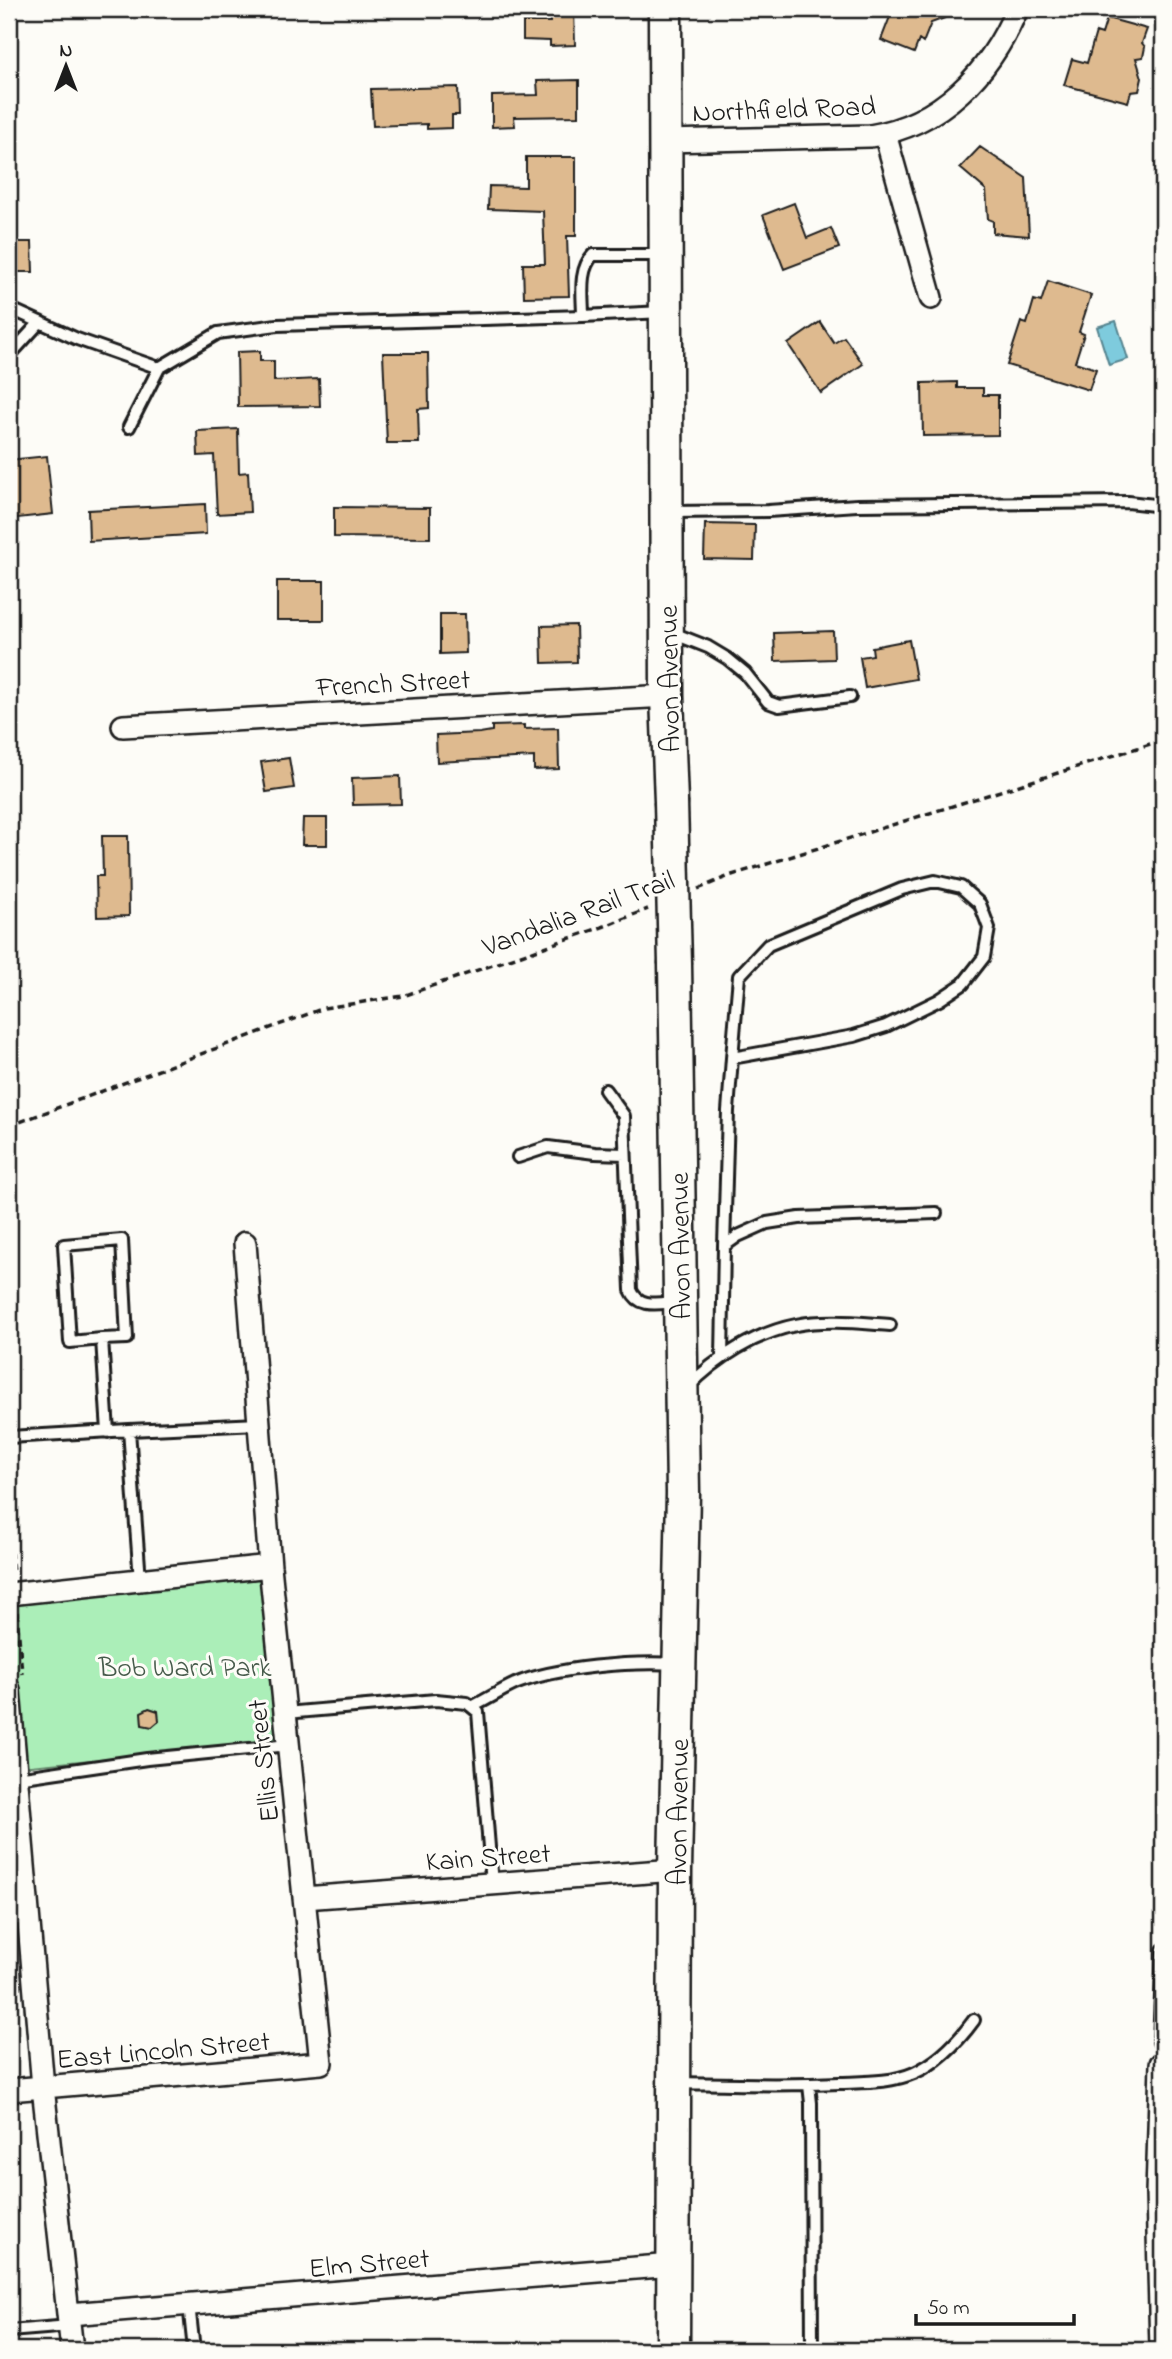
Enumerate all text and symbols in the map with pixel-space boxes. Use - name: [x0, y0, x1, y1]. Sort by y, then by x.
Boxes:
- north arrow: [32, 32, 102, 102]
- text: N: [60, 38, 73, 65]
- street label: Northfield Road: [692, 88, 877, 135]
- street label: Avon Avenue: [650, 605, 693, 753]
- street label: French Street: [314, 661, 471, 710]
- street label: Vandalia Rail Trail: [476, 862, 681, 969]
- street label: Avon Avenue: [661, 1172, 704, 1320]
- park label: Bob Ward Park: [97, 1649, 272, 1690]
- street label: Ellis Street: [239, 1697, 292, 1824]
- street label: Avon Avenue: [659, 1738, 702, 1886]
- street label: Kain Street: [424, 1835, 552, 1884]
- street label: East Lincoln Street: [55, 2023, 272, 2082]
- street label: Elm Street: [307, 2240, 431, 2291]
- scale bar: [916, 2282, 1074, 2326]
- text: 50 m: [927, 2294, 970, 2324]

